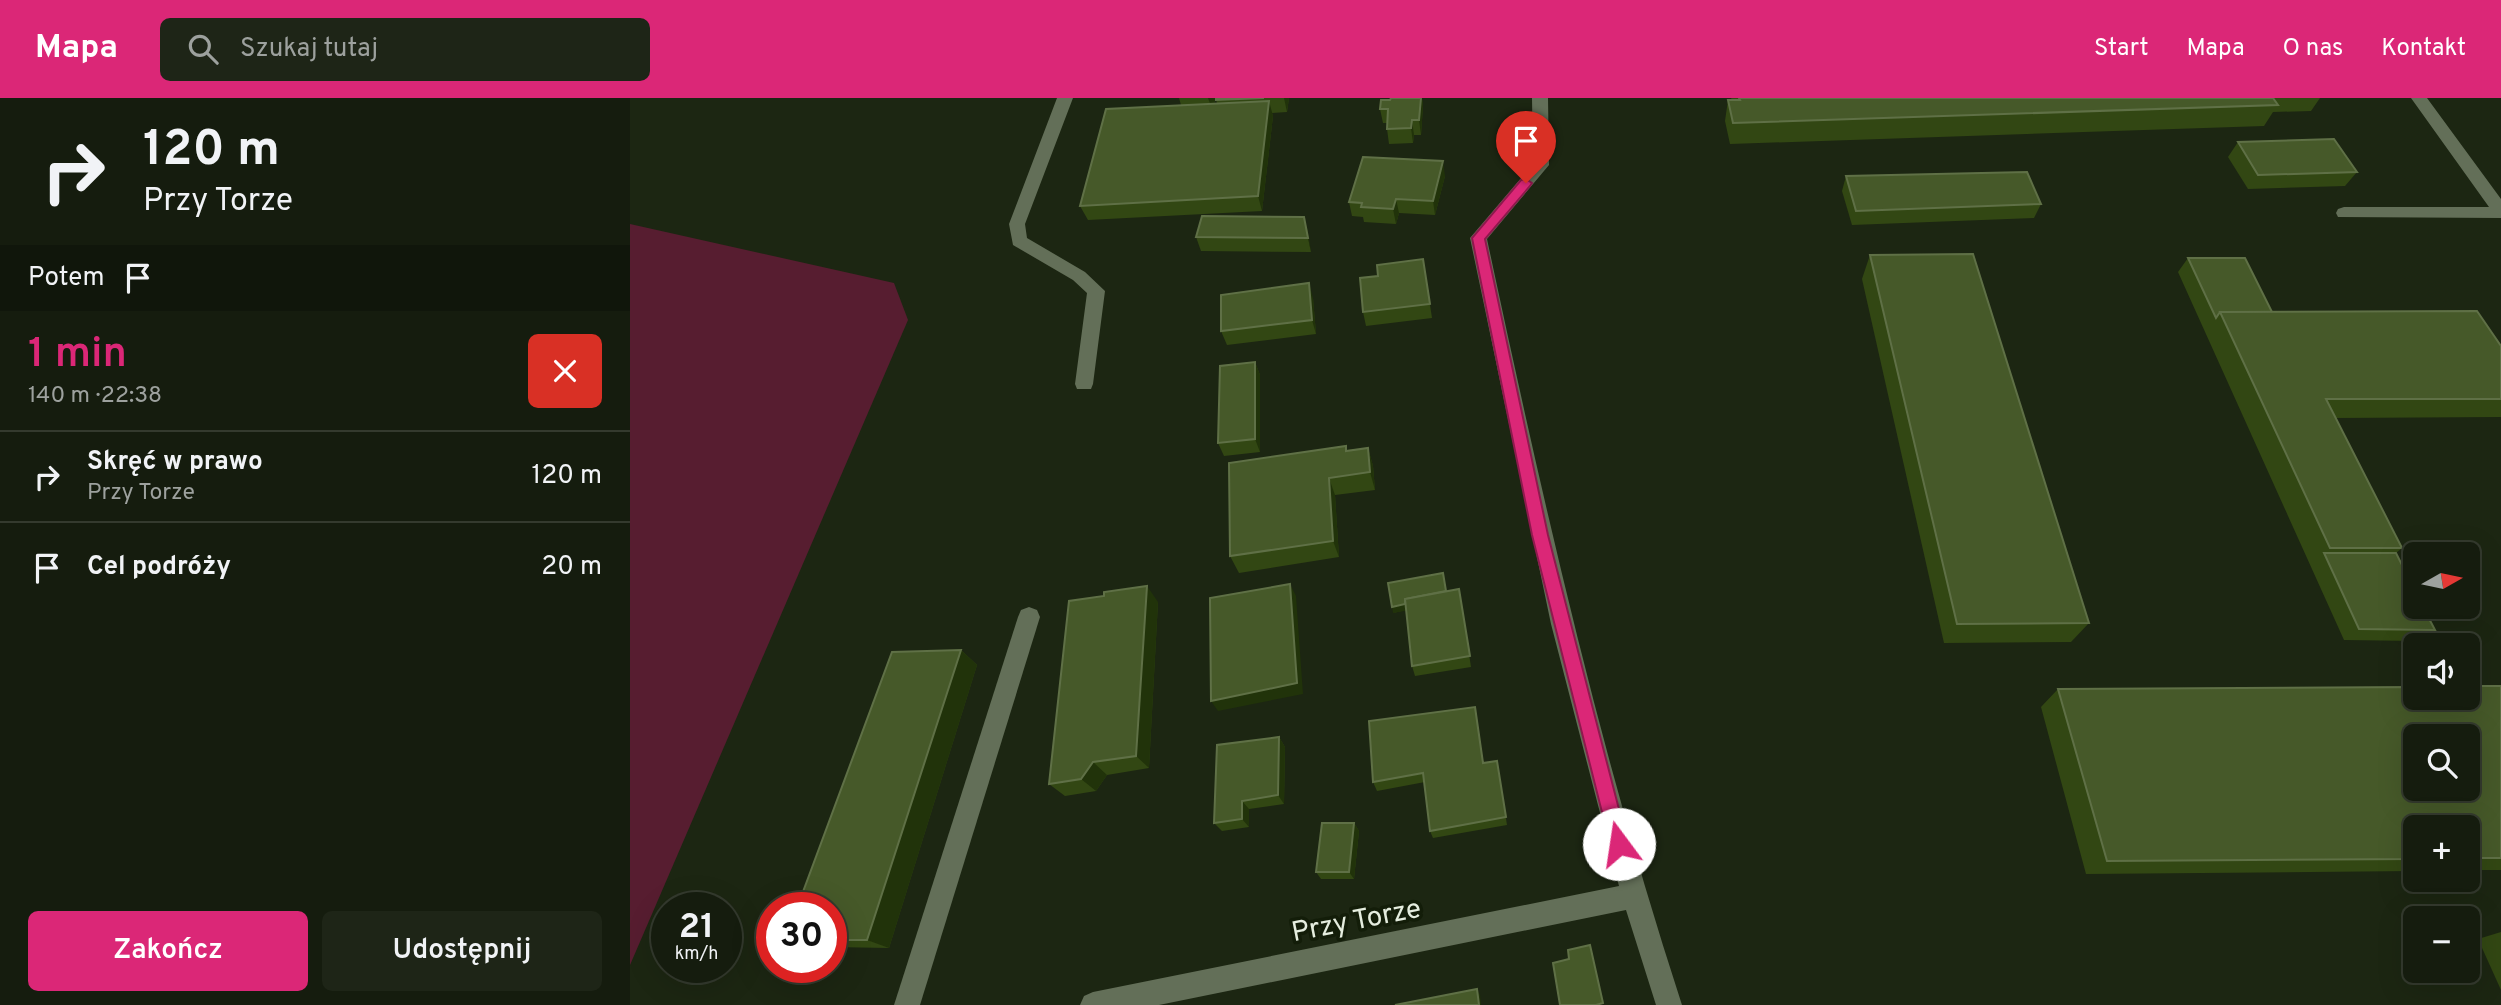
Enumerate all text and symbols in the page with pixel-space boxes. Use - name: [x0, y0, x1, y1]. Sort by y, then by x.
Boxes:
- search box: [160, 18, 650, 81]
- text: Mapa: [35, 28, 118, 70]
- icon: search: [184, 30, 222, 68]
- text: Szukaj tutaj: [240, 33, 378, 66]
- text: Start: [2094, 34, 2149, 64]
- text: Mapa: [2187, 34, 2245, 64]
- text: O nas: [2283, 34, 2343, 64]
- text: Kontakt: [2381, 34, 2466, 64]
- pin: [1496, 111, 1556, 183]
- text: 120 m: [143, 121, 280, 183]
- icon: arrive: [1507, 122, 1545, 160]
- icon: right: [28, 126, 119, 217]
- text: Przy Torze: [143, 182, 293, 222]
- icon: arrive: [119, 259, 157, 297]
- text: Potem: [28, 262, 105, 295]
- text: 1 min: [28, 329, 127, 382]
- button: close: [528, 334, 602, 408]
- text: 140 m · 22:38: [28, 382, 162, 411]
- text: Skręć w prawo: [87, 446, 263, 479]
- icon: right: [28, 458, 66, 496]
- text: 120 m: [532, 460, 602, 493]
- text: Przy Torze: [87, 479, 195, 508]
- north arrow: [2403, 542, 2480, 620]
- map controls: [2403, 542, 2480, 983]
- icon: arrive: [28, 549, 66, 587]
- text: Cel podróży: [87, 551, 231, 584]
- text: 20 m: [541, 551, 602, 584]
- button: sound: [2403, 633, 2480, 710]
- button: search: [2403, 724, 2480, 801]
- position arrow: [1582, 807, 1656, 881]
- button: +: [2403, 815, 2480, 892]
- speed limit sign: 30: [756, 892, 847, 983]
- street label: Przy Torze: [1289, 892, 1424, 952]
- text: 21: [679, 906, 714, 950]
- button: −: [2403, 906, 2480, 983]
- button: Zakończ: [28, 911, 308, 991]
- button: Udostępnij: [322, 911, 602, 991]
- text: km/h: [675, 943, 718, 966]

